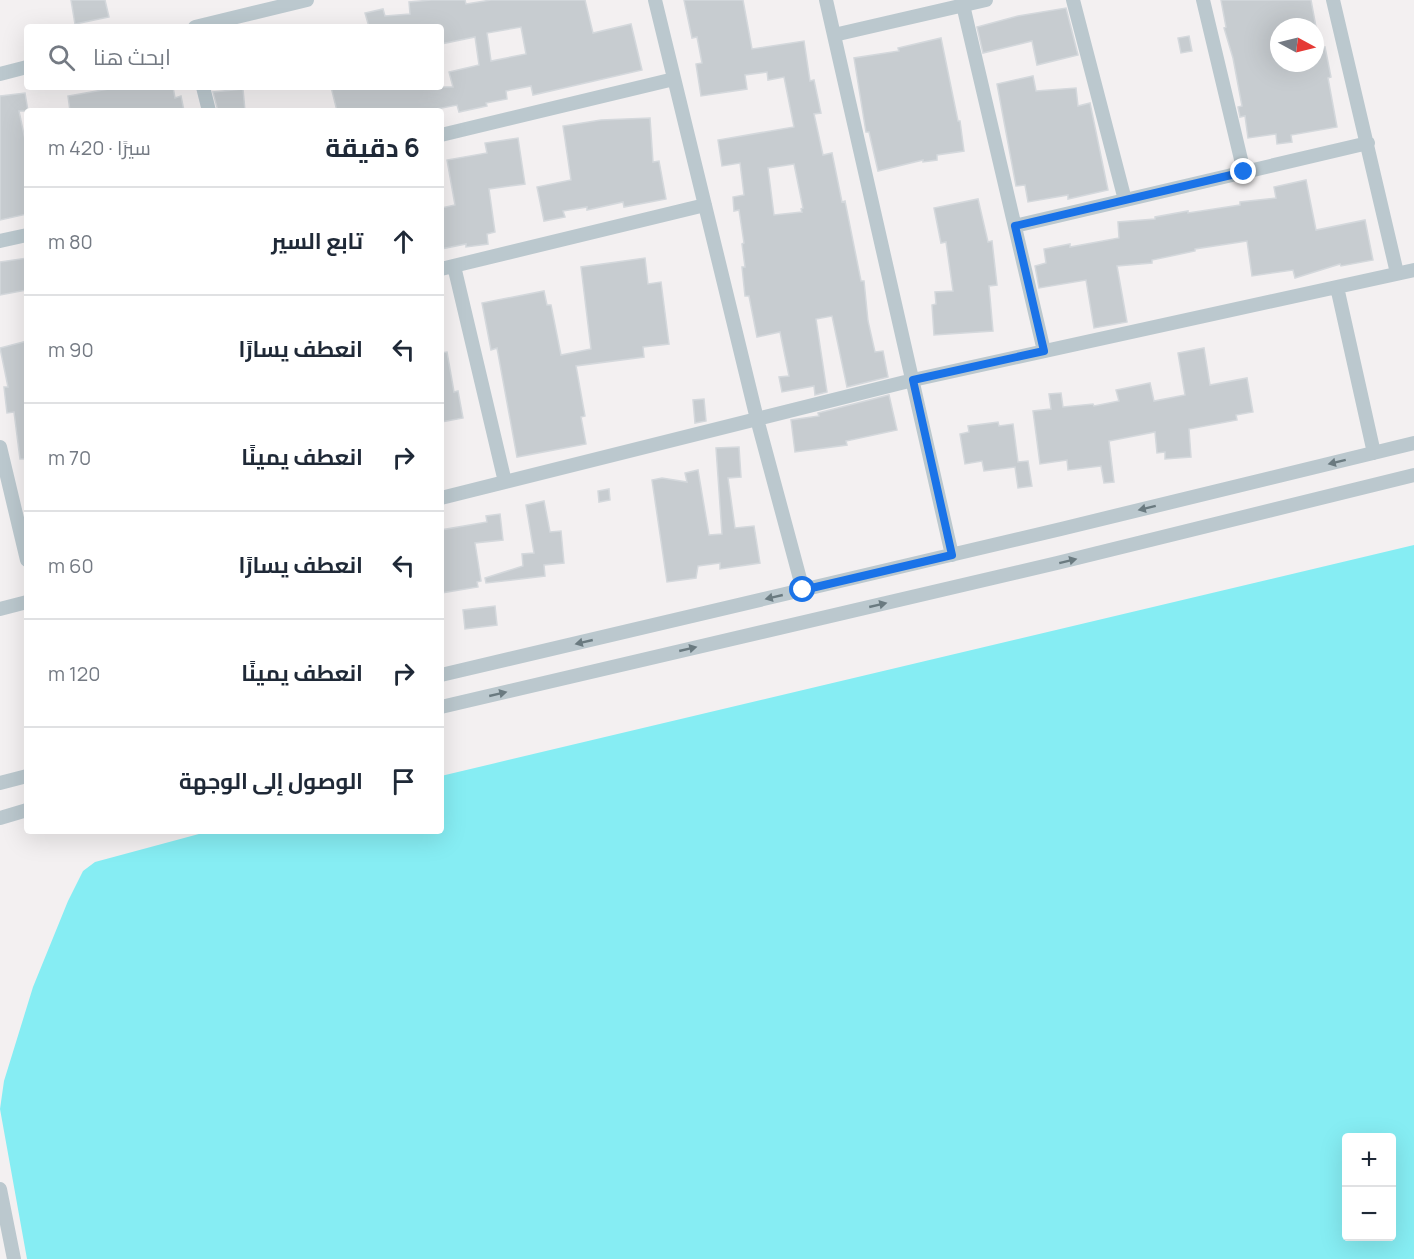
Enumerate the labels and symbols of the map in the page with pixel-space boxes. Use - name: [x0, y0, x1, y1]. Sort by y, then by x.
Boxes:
- north arrow: [1270, 18, 1324, 72]
- route end: [1230, 158, 1256, 184]
- one-way arrow: [1328, 457, 1346, 467]
- one-way arrow: [1138, 503, 1157, 513]
- one-way arrow: [1059, 555, 1077, 565]
- route start: [789, 576, 815, 602]
- one-way arrow: [765, 592, 783, 602]
- one-way arrow: [869, 600, 887, 610]
- one-way arrow: [575, 637, 593, 647]
- one-way arrow: [679, 644, 697, 654]
- one-way arrow: [489, 688, 507, 698]

